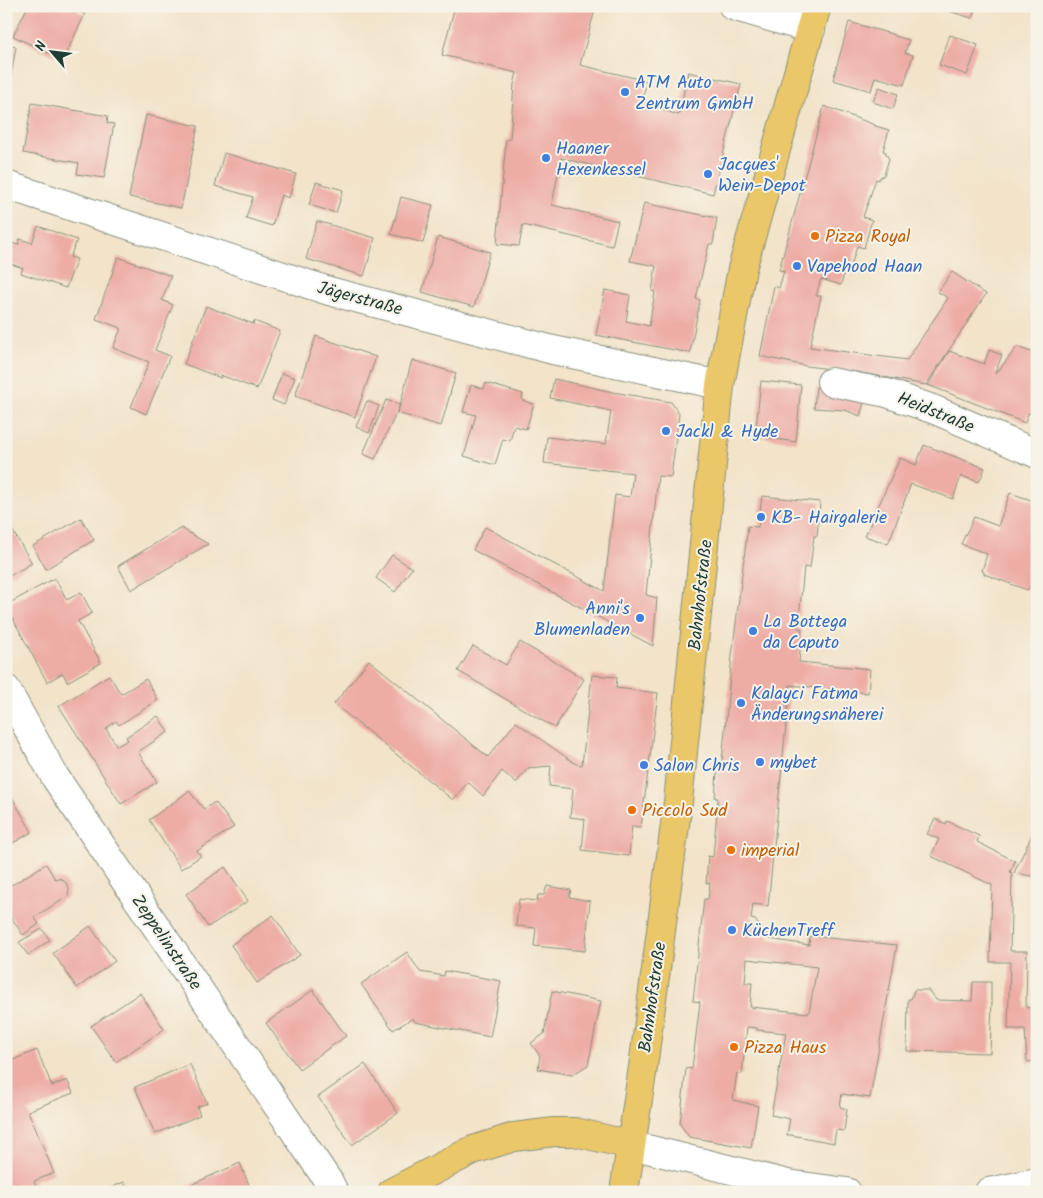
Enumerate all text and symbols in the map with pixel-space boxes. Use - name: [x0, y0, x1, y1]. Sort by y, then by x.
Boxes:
- north arrow: [28, 28, 78, 78]
- text: N: [30, 37, 53, 55]
- place label: ATM Auto Zentrum GmbH: [635, 69, 754, 119]
- marker: ATM Auto Zentrum GmbH: [619, 86, 631, 98]
- place label: Haaner Hexenkessel: [556, 135, 647, 185]
- place label: Jacques' Wein-Depot: [718, 151, 807, 201]
- marker: Haaner Hexenkessel: [540, 152, 552, 164]
- marker: Jacques' Wein-Depot: [702, 168, 714, 180]
- place label: Pizza Royal: [825, 223, 911, 252]
- marker: Pizza Royal: [809, 230, 821, 242]
- place label: Vapehood Haan: [807, 253, 922, 282]
- marker: Vapehood Haan: [791, 260, 803, 272]
- street label: Jägerstraße: [314, 274, 405, 325]
- street label: Heidstraße: [892, 385, 978, 442]
- place label: Jackl & Hyde: [676, 418, 778, 447]
- marker: Jackl & Hyde: [660, 425, 672, 437]
- place label: KB- Hairgalerie: [771, 504, 887, 533]
- marker: KB- Hairgalerie: [755, 511, 767, 523]
- street label: Bahnhofstraße: [681, 538, 722, 652]
- place label: Anni's Blumenladen: [534, 595, 630, 645]
- place label: La Bottega da Caputo: [763, 608, 847, 658]
- marker: Anni's Blumenladen: [634, 612, 646, 624]
- marker: La Bottega da Caputo: [747, 625, 759, 637]
- place label: Kalayci Fatma Änderungsnäherei: [751, 680, 884, 730]
- marker: Kalayci Fatma Änderungsnäherei: [735, 697, 747, 709]
- place label: mybet: [770, 749, 818, 778]
- place label: Salon Chris: [654, 752, 740, 781]
- marker: mybet: [754, 756, 766, 768]
- marker: Salon Chris: [638, 759, 650, 771]
- place label: Piccolo Sud: [642, 797, 728, 826]
- marker: Piccolo Sud: [626, 804, 638, 816]
- place label: imperial: [741, 837, 800, 866]
- marker: imperial: [725, 844, 737, 856]
- street label: Zeppelinstraße: [123, 889, 209, 997]
- place label: KüchenTreff: [742, 917, 836, 946]
- marker: KüchenTreff: [726, 924, 738, 936]
- street label: Bahnhofstraße: [631, 940, 676, 1054]
- place label: Pizza Haus: [744, 1034, 827, 1063]
- marker: Pizza Haus: [728, 1041, 740, 1053]

